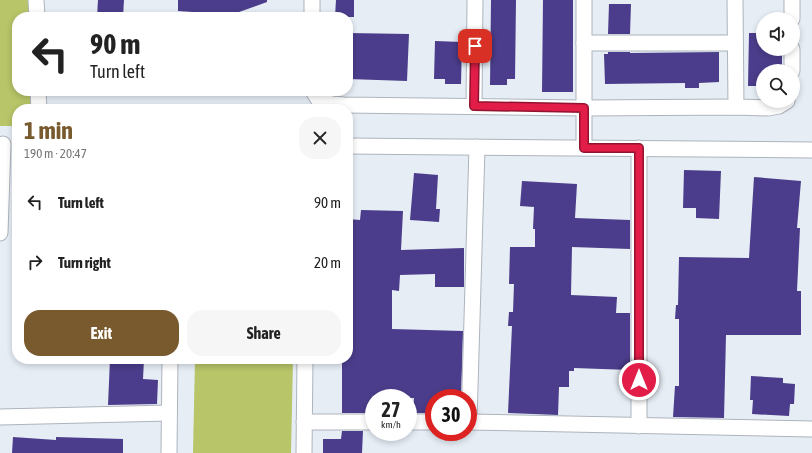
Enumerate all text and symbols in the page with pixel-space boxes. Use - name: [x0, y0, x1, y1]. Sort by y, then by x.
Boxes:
- map controls: [756, 12, 800, 108]
- button: sound: [756, 12, 800, 56]
- icon: left: [24, 28, 76, 80]
- text: 90 m: [90, 28, 140, 60]
- pin: [458, 29, 492, 63]
- icon: arrive: [464, 35, 486, 57]
- text: Turn left: [90, 61, 145, 82]
- button: search: [756, 64, 800, 108]
- text: 1 min: [24, 117, 73, 144]
- button: close: [299, 117, 341, 159]
- text: 190 m · 20:47: [24, 146, 87, 161]
- icon: left: [24, 191, 46, 213]
- text: Turn left: [58, 194, 104, 211]
- text: 90 m: [314, 194, 341, 211]
- icon: right: [24, 251, 46, 273]
- text: Turn right: [58, 254, 111, 271]
- text: 20 m: [314, 254, 341, 271]
- button: Exit: [24, 310, 179, 356]
- button: Share: [187, 310, 341, 356]
- position arrow: [618, 359, 660, 401]
- speed limit sign: 30: [425, 389, 477, 441]
- text: 27: [382, 398, 400, 421]
- text: km/h: [381, 419, 401, 430]

